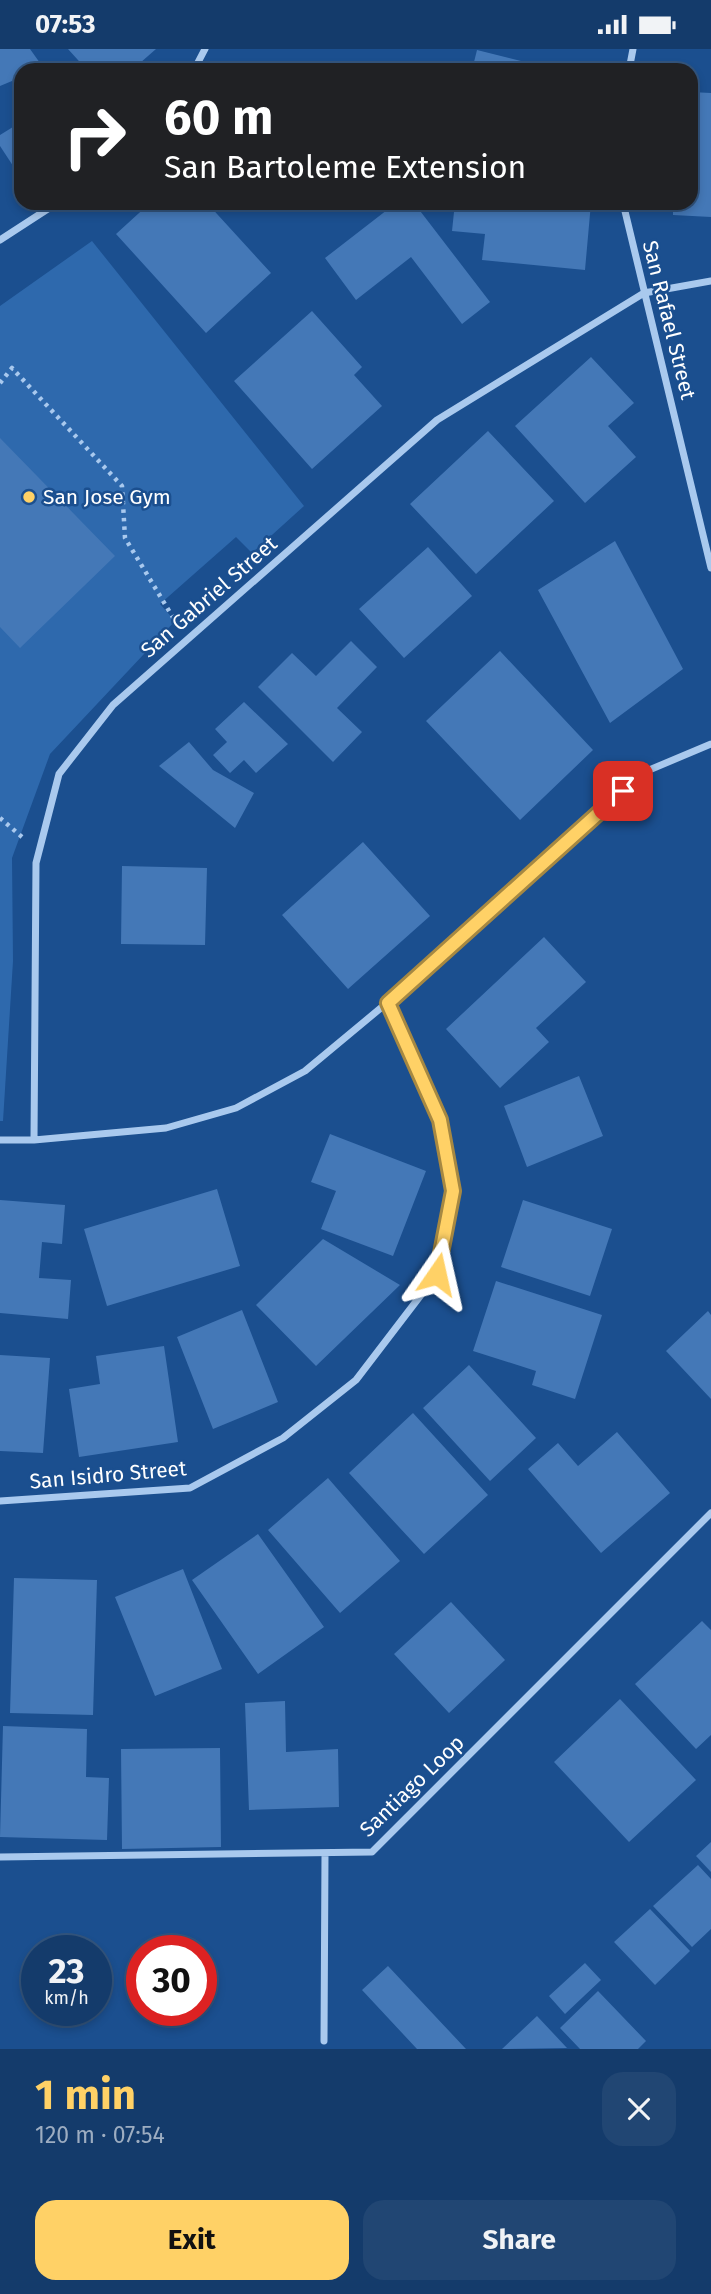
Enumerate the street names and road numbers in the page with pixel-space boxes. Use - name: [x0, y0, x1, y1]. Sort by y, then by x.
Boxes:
- street label: San Rafael Street: [637, 238, 701, 403]
- street label: San Gabriel Street: [136, 530, 283, 663]
- street label: San Isidro Street: [28, 1455, 188, 1495]
- street label: Santiago Loop: [354, 1730, 470, 1842]

